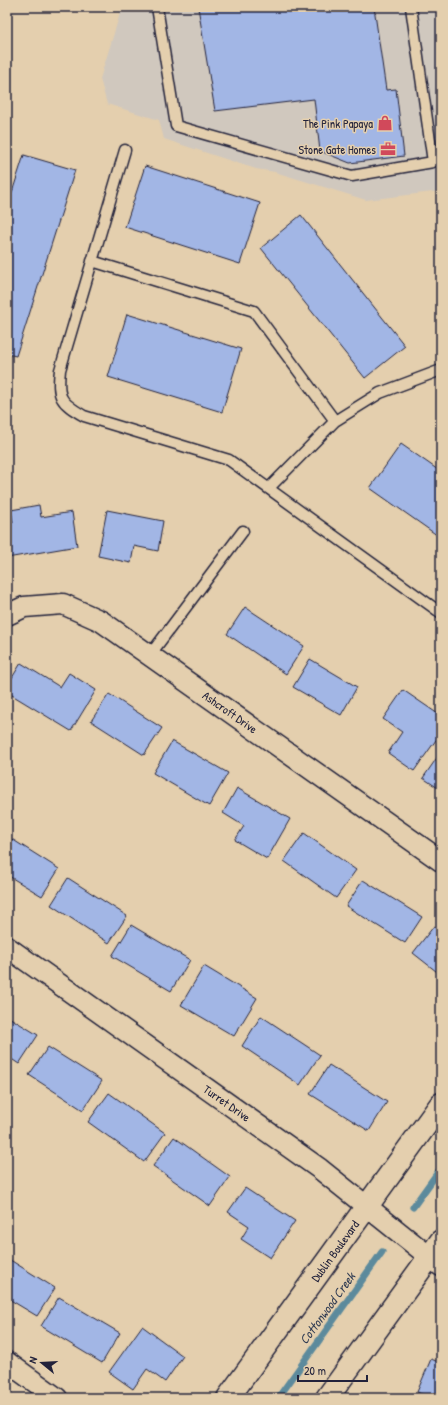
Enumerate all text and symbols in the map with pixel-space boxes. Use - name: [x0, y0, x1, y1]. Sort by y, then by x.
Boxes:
- shop icon: The Pink Papaya: [376, 114, 394, 132]
- place label: The Pink Papaya: [303, 115, 373, 132]
- office icon: Stone Gate Homes: [379, 140, 397, 158]
- place label: Stone Gate Homes: [298, 141, 376, 158]
- street label: Ashcroft Drive: [199, 687, 261, 737]
- street label: Turret Drive: [200, 1081, 254, 1126]
- street label: Dublin Boulevard: [307, 1217, 363, 1285]
- water label: Cottonwood Creek: [295, 1267, 360, 1348]
- north arrow: [22, 1343, 62, 1383]
- text: N: [25, 1355, 40, 1365]
- scale bar: [298, 1357, 367, 1383]
- text: 20 m: [304, 1362, 326, 1379]

